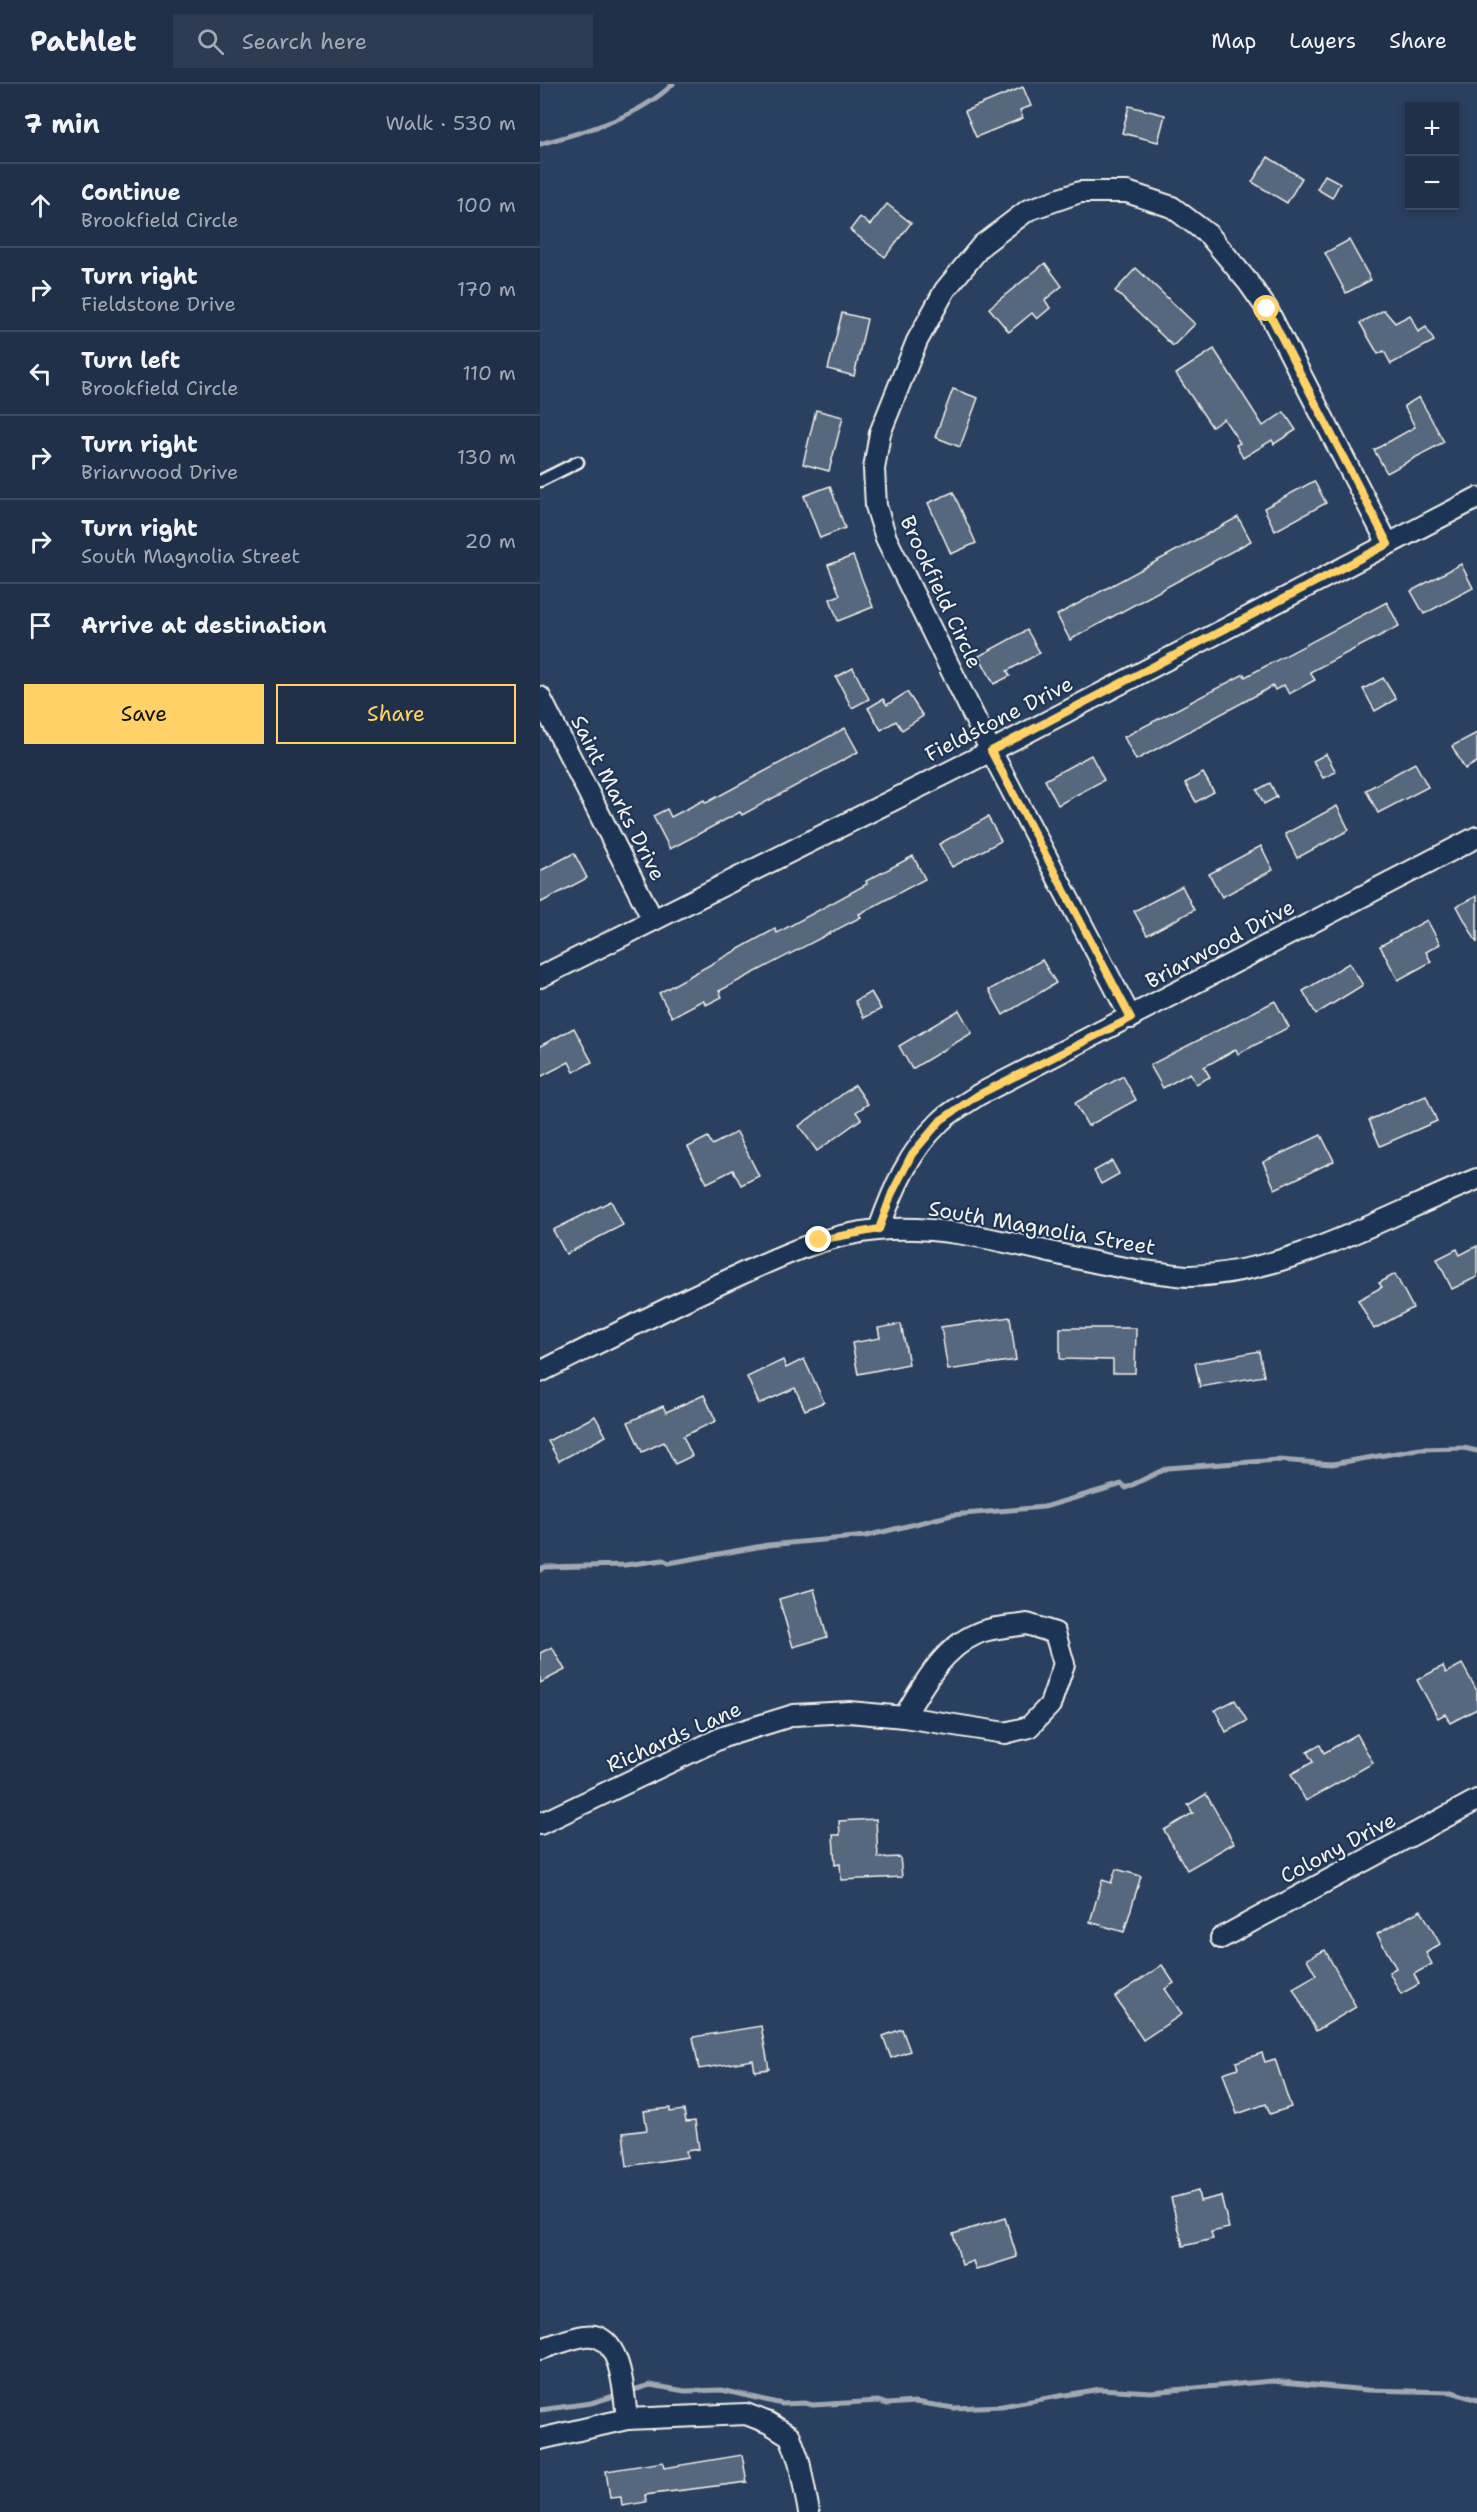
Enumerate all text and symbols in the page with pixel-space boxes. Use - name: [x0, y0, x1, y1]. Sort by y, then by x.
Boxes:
- search box: [173, 14, 593, 68]
- text: Pathlet: [30, 22, 137, 60]
- icon: search: [194, 25, 227, 58]
- text: Search here: [242, 27, 367, 56]
- text: Map: [1211, 27, 1256, 55]
- text: Layers: [1289, 27, 1356, 55]
- text: Share: [1389, 27, 1447, 55]
- map controls: [1405, 102, 1459, 210]
- button: +: [1405, 102, 1459, 156]
- text: 7 min: [24, 106, 100, 141]
- text: Walk · 530 m: [385, 110, 516, 136]
- button: −: [1405, 156, 1459, 210]
- text: Continue: [81, 178, 181, 207]
- icon: ahead: [24, 189, 57, 222]
- text: 100 m: [456, 192, 516, 218]
- text: Brookfield Circle: [81, 207, 239, 233]
- text: Turn right: [81, 262, 198, 291]
- icon: right: [24, 273, 57, 306]
- text: 170 m: [457, 276, 516, 302]
- text: Fieldstone Drive: [81, 291, 236, 317]
- route start: [1253, 295, 1279, 321]
- text: Turn left: [81, 346, 180, 375]
- icon: left: [24, 357, 57, 390]
- text: 110 m: [462, 360, 516, 386]
- text: Brookfield Circle: [81, 375, 239, 401]
- text: Turn right: [81, 430, 198, 459]
- icon: right: [24, 441, 57, 474]
- text: 130 m: [457, 444, 516, 470]
- text: Briarwood Drive: [81, 459, 238, 485]
- street label: Brookfield Circle: [893, 511, 989, 673]
- text: Turn right: [81, 514, 198, 543]
- icon: right: [24, 525, 57, 558]
- text: 20 m: [465, 528, 516, 554]
- text: South Magnolia Street: [81, 543, 300, 569]
- icon: arrive: [24, 609, 57, 642]
- text: Arrive at destination: [81, 611, 327, 640]
- street label: Fieldstone Drive: [920, 670, 1078, 768]
- button: Save: [24, 684, 264, 744]
- button: Share: [276, 684, 516, 744]
- street label: Saint Marks Drive: [564, 711, 672, 885]
- street label: Briarwood Drive: [1141, 893, 1299, 995]
- street label: South Magnolia Street: [926, 1194, 1158, 1262]
- route end: [805, 1226, 831, 1252]
- street label: Richards Lane: [602, 1695, 746, 1779]
- street label: Colony Drive: [1275, 1806, 1401, 1890]

